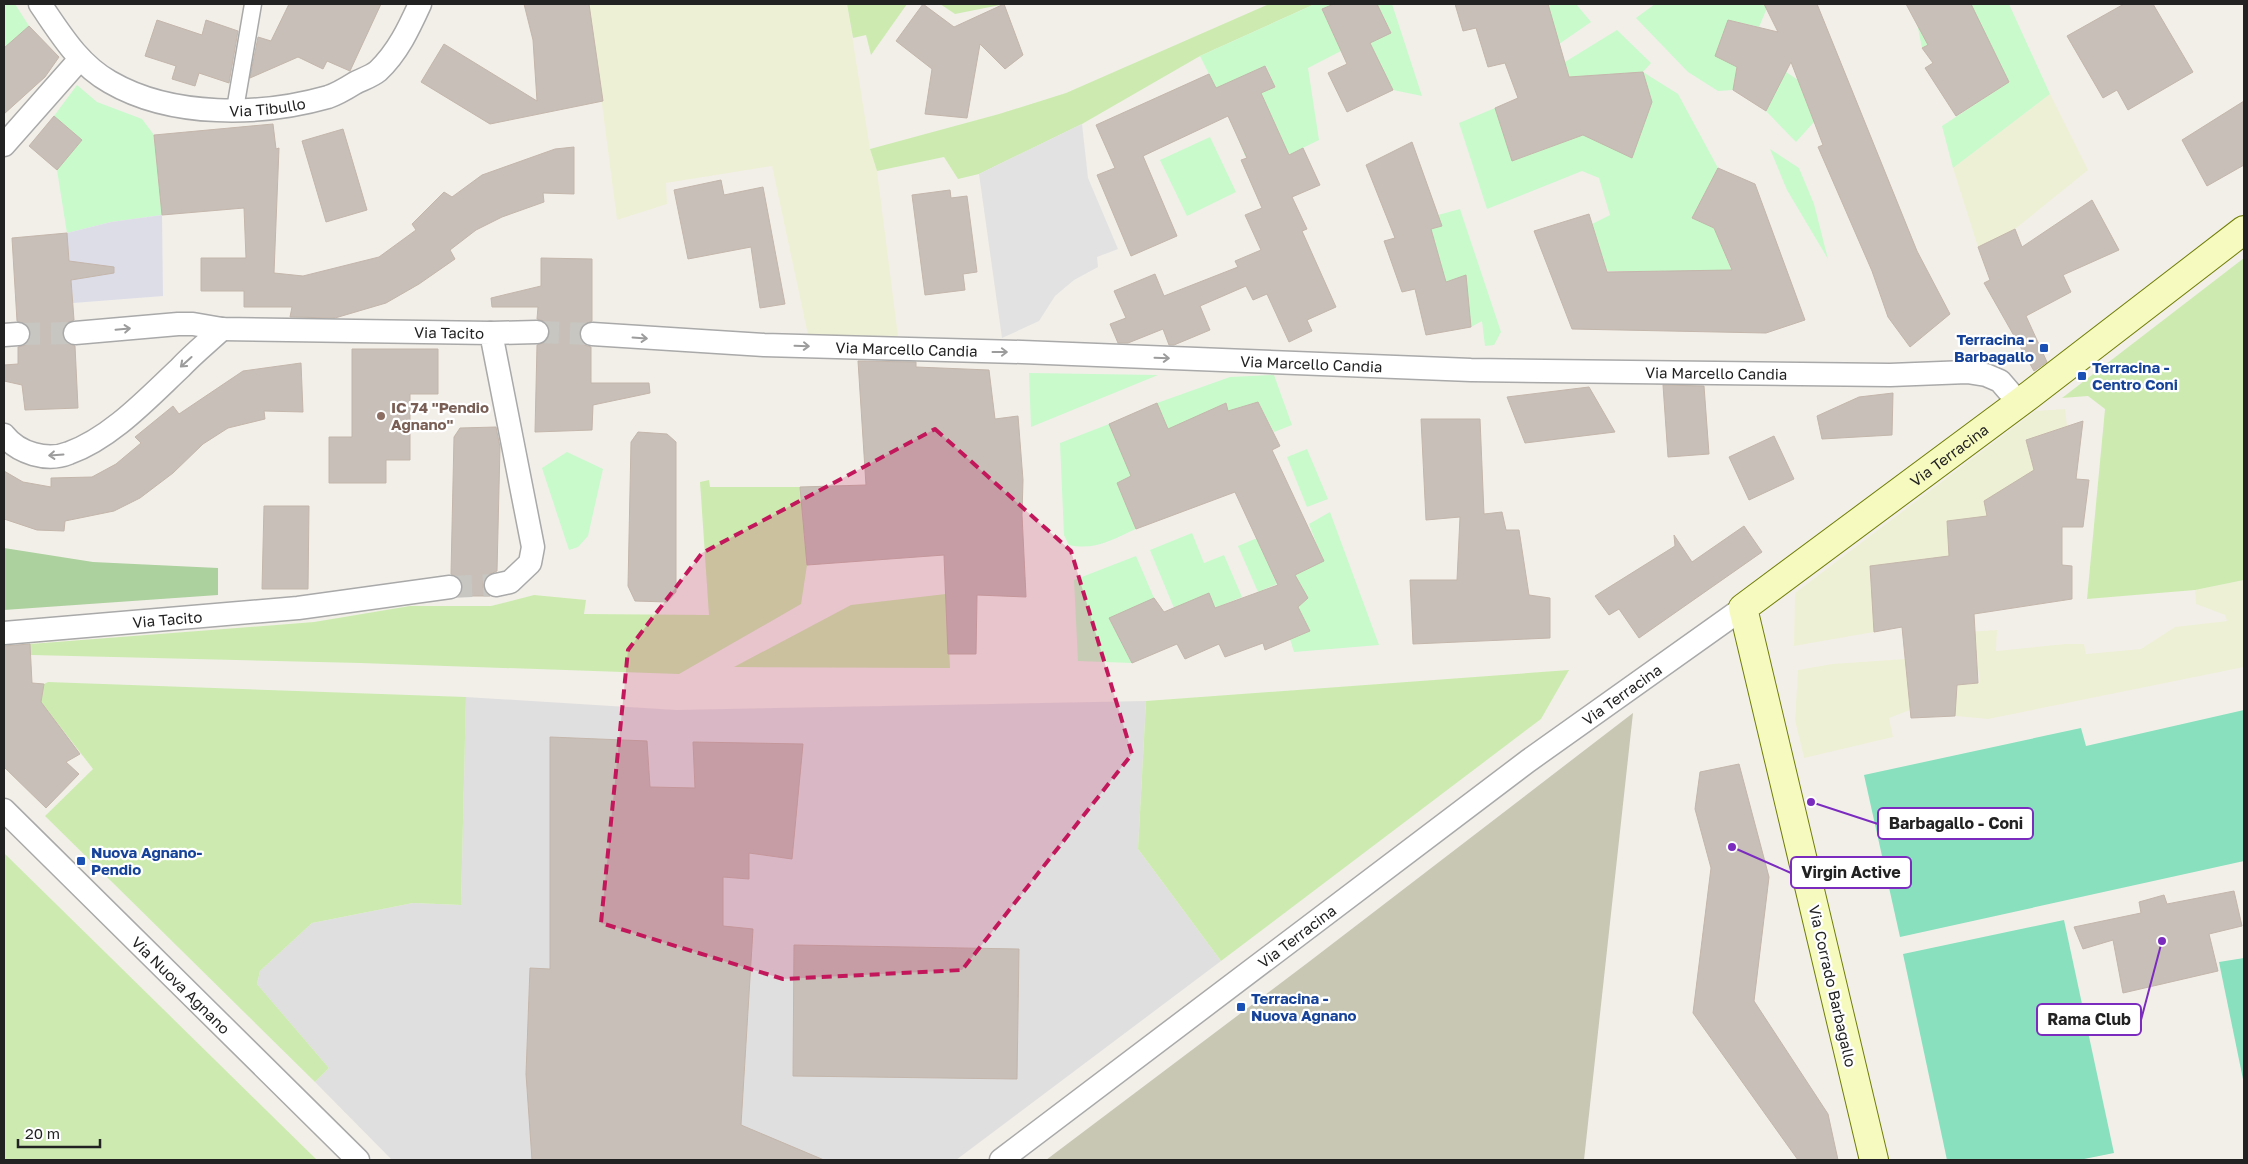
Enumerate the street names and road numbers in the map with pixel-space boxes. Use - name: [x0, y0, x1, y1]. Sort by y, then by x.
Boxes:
- street label: Via Tibullo: [229, 94, 307, 119]
- street label: Via Tacito: [414, 323, 484, 342]
- street label: Via Marcello Candia: [835, 338, 978, 360]
- street label: Via Marcello Candia: [1240, 352, 1383, 375]
- street label: Via Marcello Candia: [1645, 363, 1787, 383]
- street label: Via Terracina: [1906, 420, 1992, 490]
- street label: Via Tacito: [132, 607, 203, 631]
- street label: Via Terracina: [1579, 660, 1665, 729]
- street label: Via Terracina: [1254, 901, 1339, 971]
- street label: Via Corrado Barbagallo: [1806, 903, 1860, 1069]
- street label: Via Nuova Agnano: [128, 933, 234, 1037]

